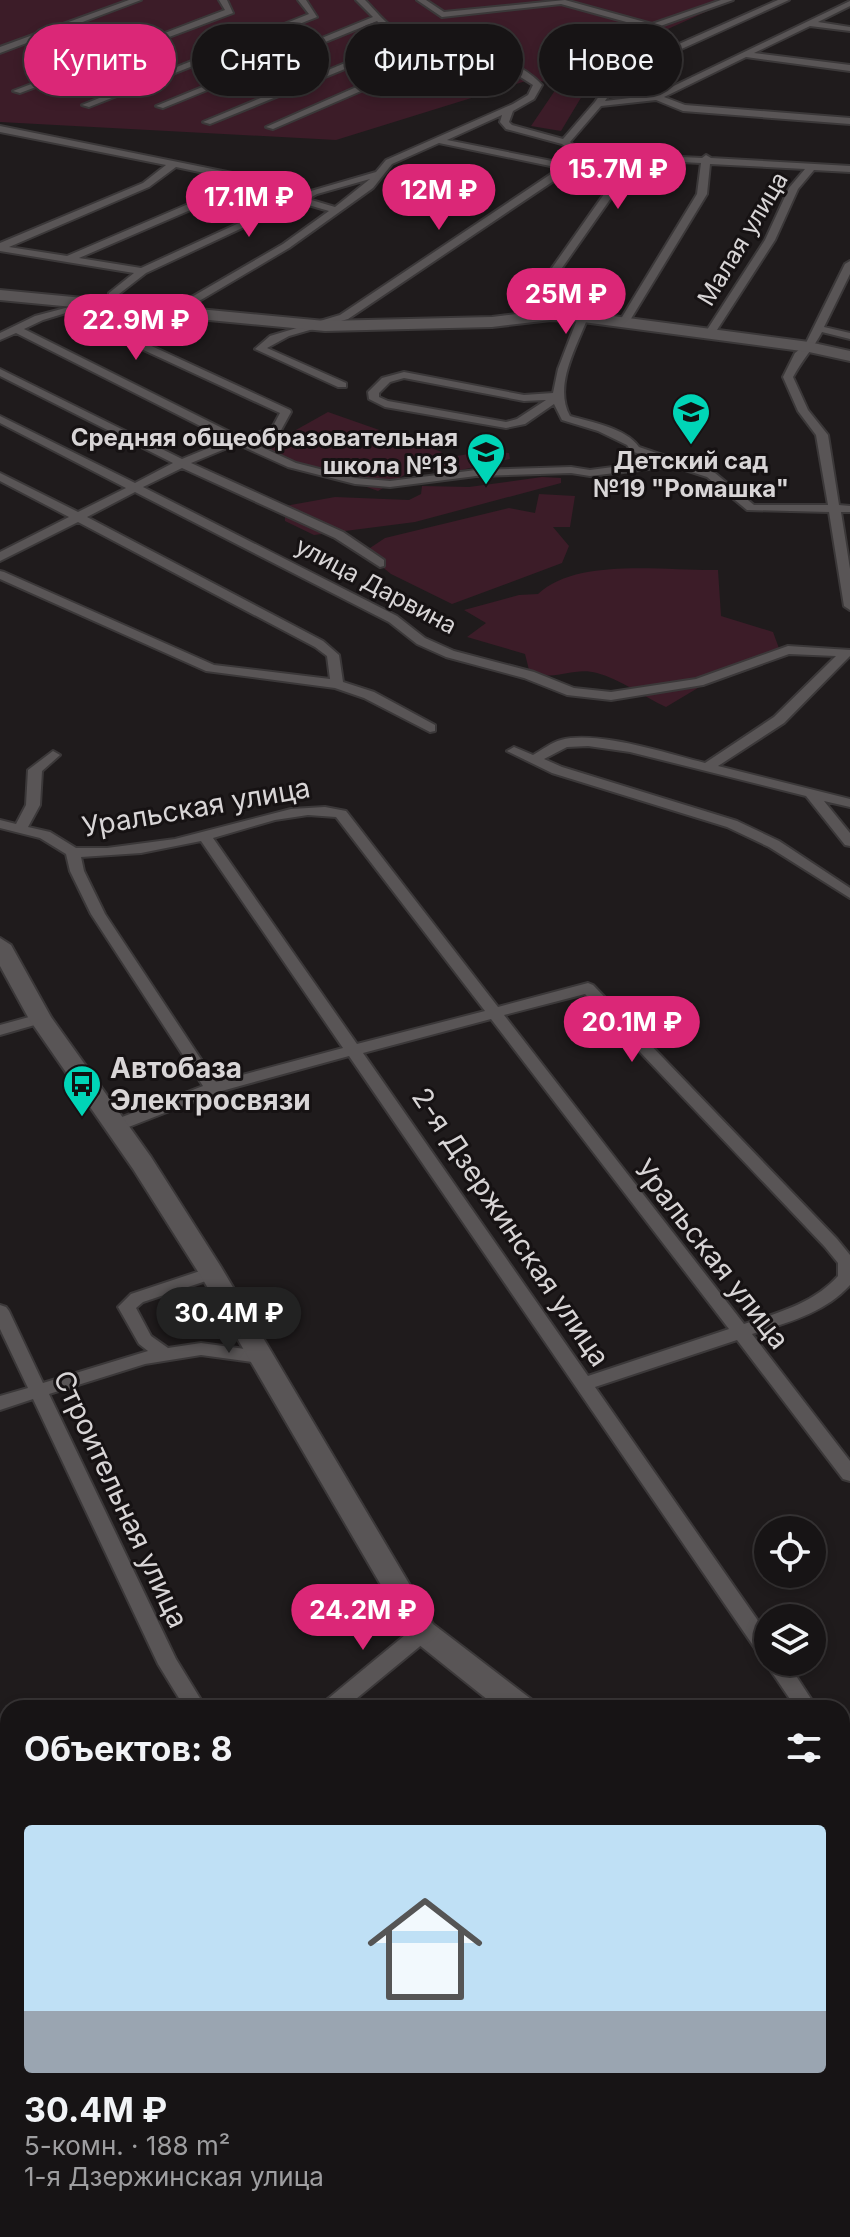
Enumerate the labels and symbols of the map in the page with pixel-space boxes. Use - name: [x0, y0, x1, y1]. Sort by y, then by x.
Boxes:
- pin: 15.7M ₽: [544, 143, 692, 211]
- pin: 12M ₽: [383, 164, 495, 232]
- street label: Малая улица: [691, 167, 794, 311]
- pin: 17.1M ₽: [175, 171, 323, 239]
- pin: 25M ₽: [510, 268, 622, 336]
- pin: 22.9M ₽: [62, 294, 210, 362]
- school or university icon: Детский сад №19 "Ромашка": [670, 391, 712, 446]
- place label: Средняя общеобразовательная школа №13: [71, 423, 458, 480]
- school or university icon: Средняя общеобразовательная школа №13: [465, 431, 507, 486]
- place label: Детский сад №19 "Ромашка": [593, 446, 789, 503]
- street label: улица Дарвина: [291, 531, 462, 640]
- street label: Уральская улица: [79, 770, 313, 844]
- pin: 20.1M ₽: [558, 996, 706, 1064]
- place label: Автобаза Электросвязи: [110, 1051, 311, 1117]
- bus stop icon: Автобаза Электросвязи: [61, 1063, 103, 1118]
- street label: 2-я Дзержинская улица: [405, 1081, 617, 1373]
- street label: Уральская улица: [627, 1152, 797, 1356]
- pin: 30.4M ₽: [155, 1287, 303, 1355]
- street label: Строительная улица: [46, 1365, 196, 1633]
- pin: 24.2M ₽: [289, 1584, 437, 1652]

